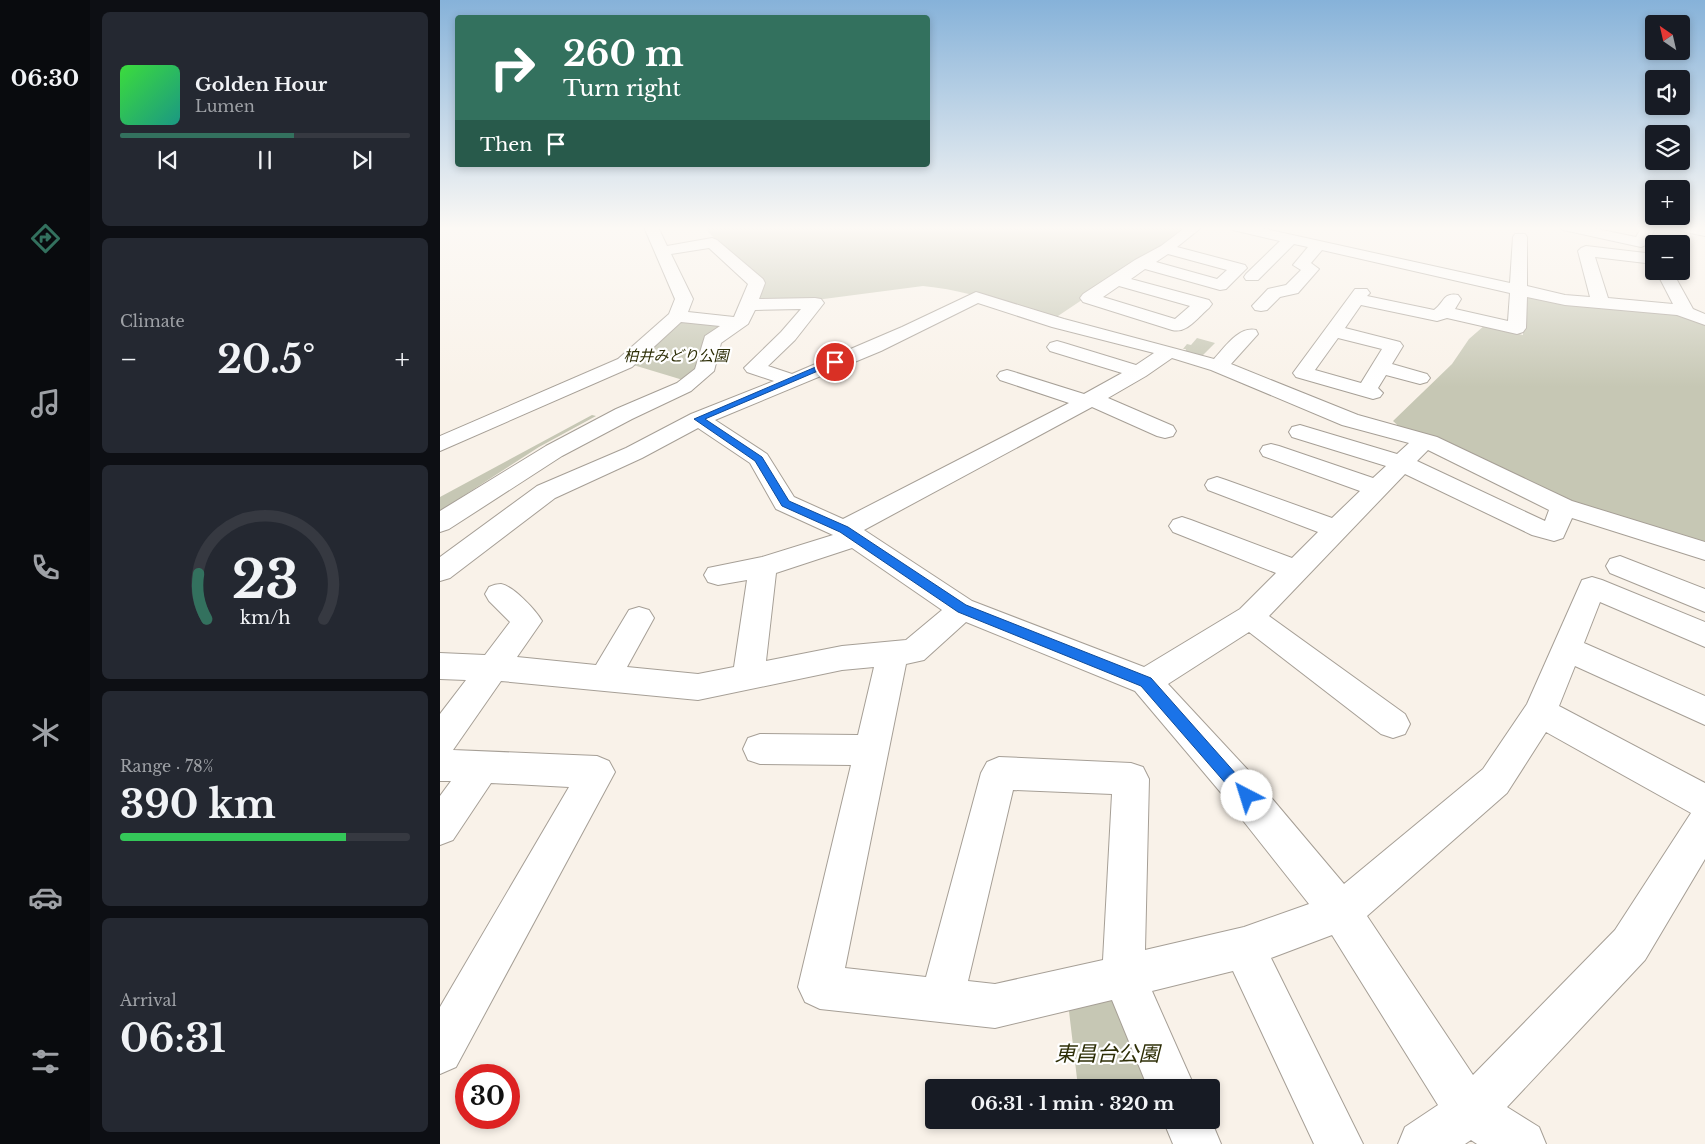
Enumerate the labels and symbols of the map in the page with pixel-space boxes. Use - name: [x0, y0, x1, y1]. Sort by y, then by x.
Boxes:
- north arrow: [1645, 15, 1690, 60]
- pin: [814, 341, 856, 383]
- park label: 柏井みどり公園: [623, 346, 730, 365]
- position arrow: [1220, 769, 1272, 821]
- park label: 東昌台公園: [1055, 1041, 1162, 1067]
- speed limit sign: 30: [455, 1064, 520, 1129]

